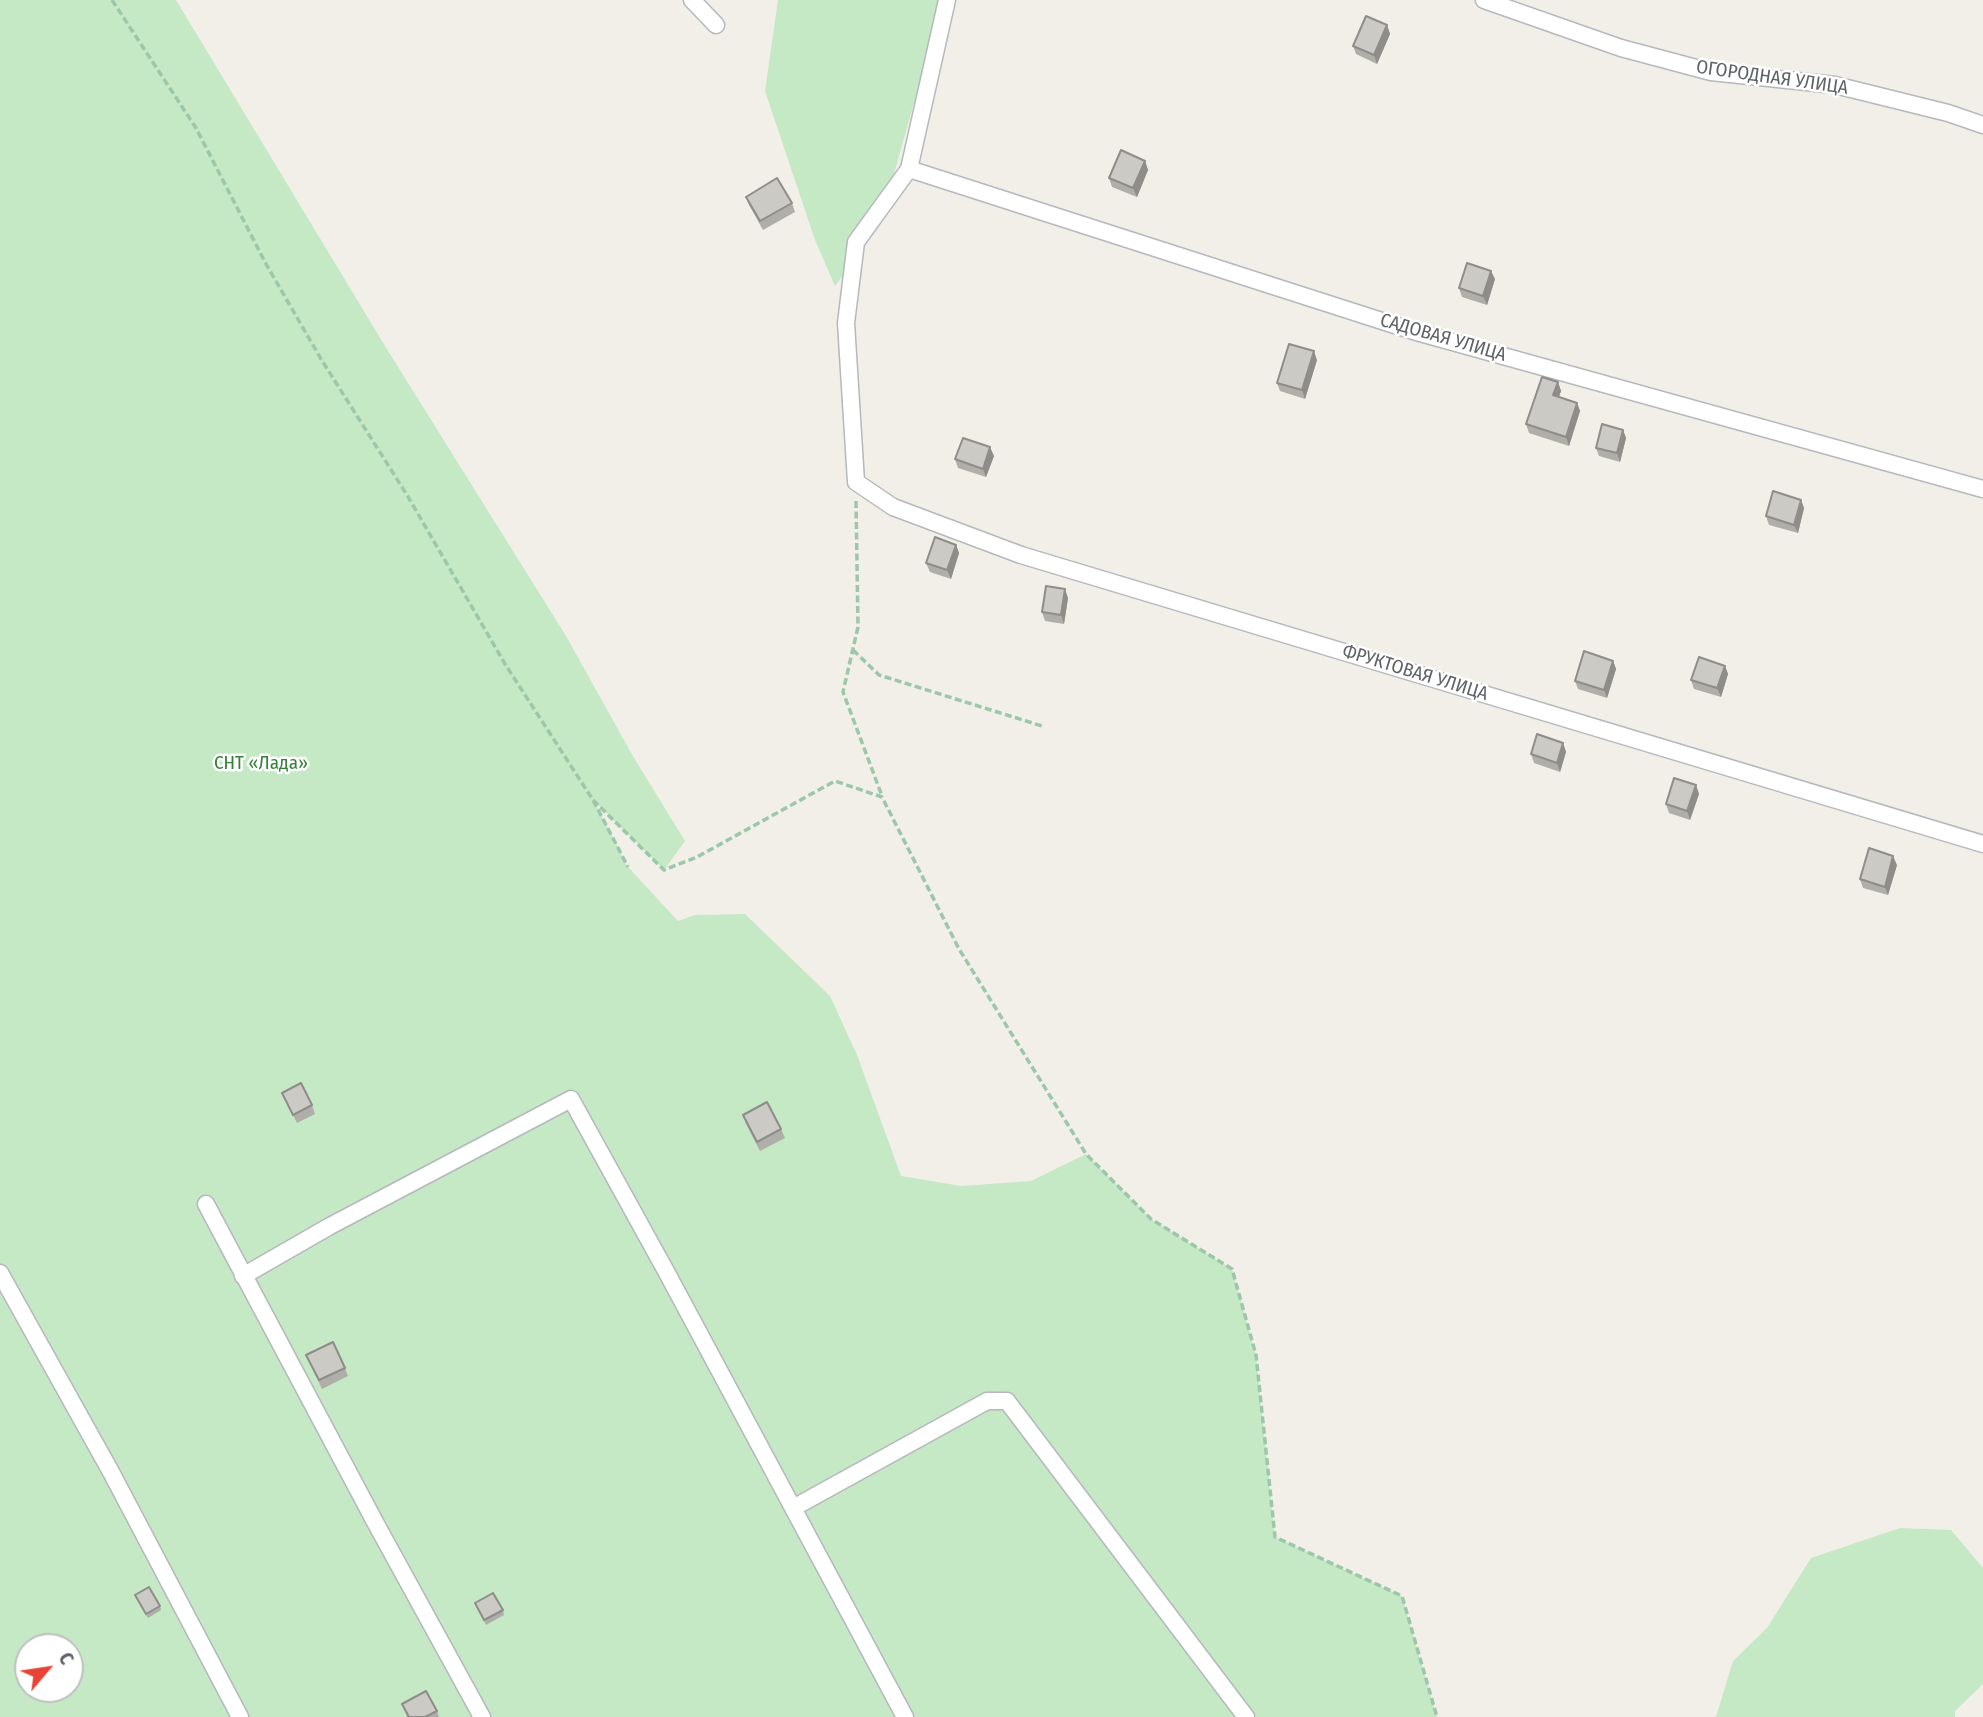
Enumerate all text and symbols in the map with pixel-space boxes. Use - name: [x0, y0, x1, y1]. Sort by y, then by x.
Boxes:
- street label: ОГОРОДНАЯ УЛИЦА: [1695, 56, 1849, 100]
- street label: САДОВАЯ УЛИЦА: [1377, 309, 1509, 367]
- street label: ФРУКТОВАЯ УЛИЦА: [1339, 640, 1491, 706]
- park label: СНТ «Лада»: [214, 753, 308, 775]
- north arrow: [14, 1633, 84, 1703]
- text: С: [54, 1649, 79, 1668]

